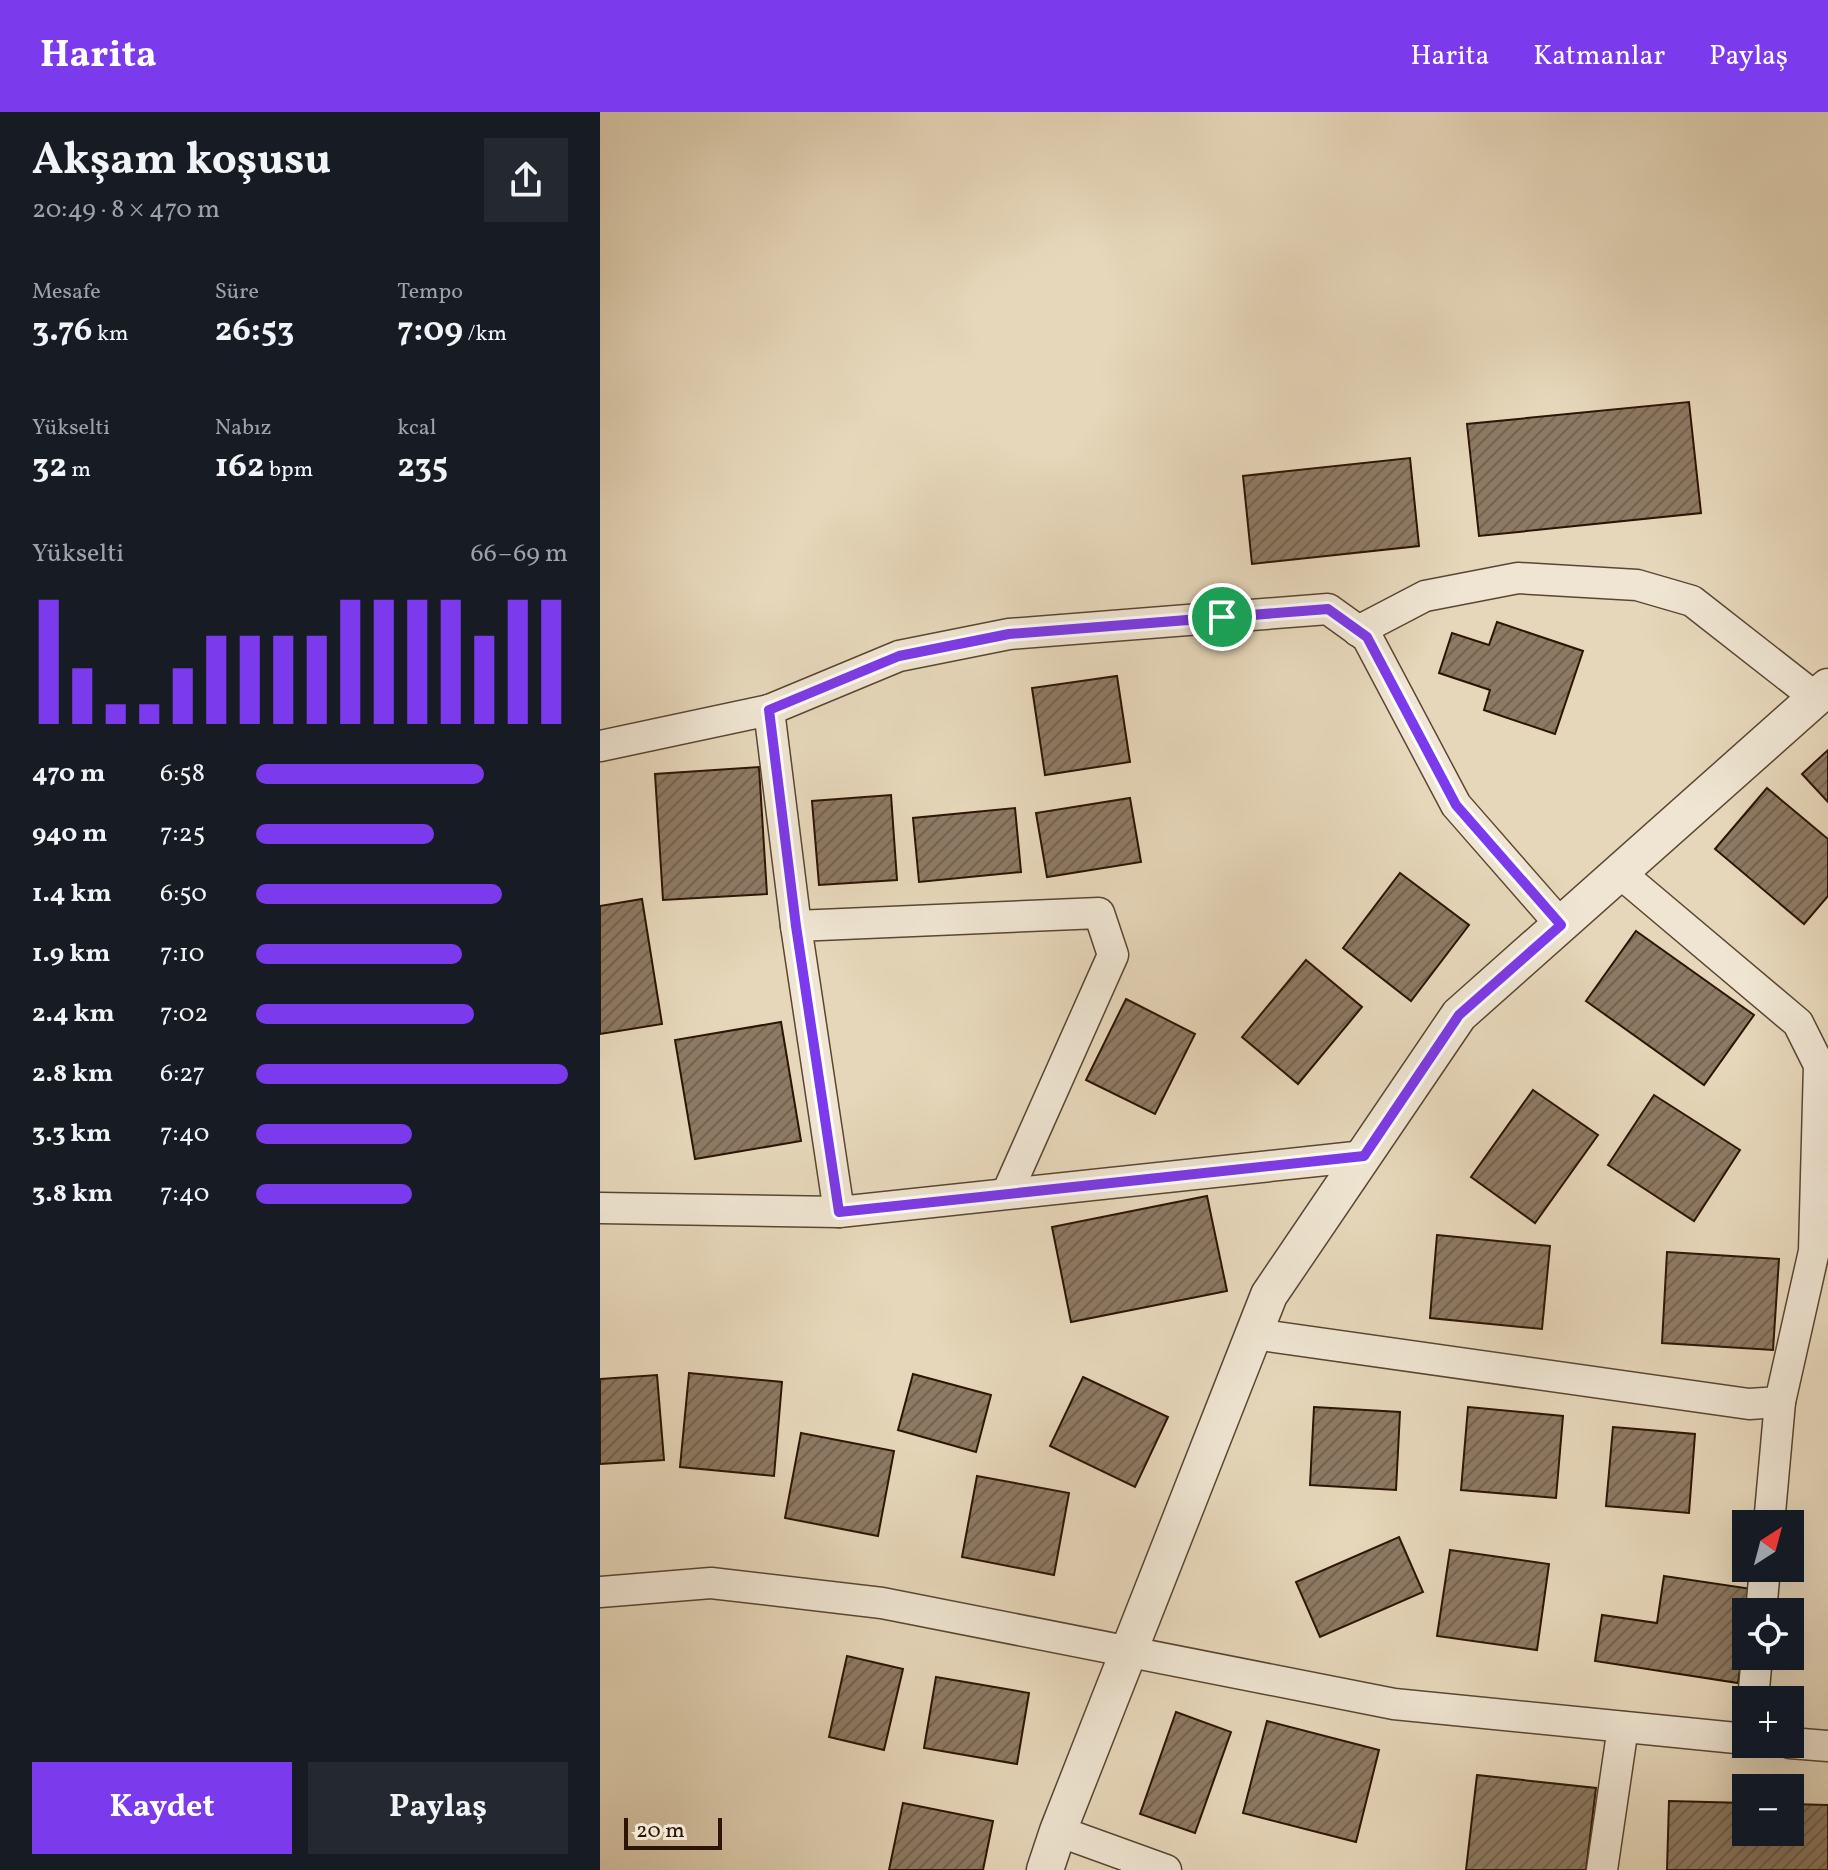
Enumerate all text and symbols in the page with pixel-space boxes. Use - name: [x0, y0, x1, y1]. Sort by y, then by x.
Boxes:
- text: Harita: [40, 30, 157, 83]
- text: Harita: [1410, 37, 1489, 76]
- text: Katmanlar: [1533, 37, 1665, 76]
- text: Paylaş: [1709, 37, 1788, 76]
- text: Akşam koşusu: [32, 131, 331, 192]
- button: share: [484, 138, 568, 222]
- text: 20:49 · 8 × 470 m: [32, 192, 220, 228]
- text: Mesafe: [32, 277, 101, 308]
- text: Süre: [215, 277, 259, 308]
- text: Tempo: [397, 277, 463, 308]
- text: 3.76: [32, 308, 93, 355]
- text: 26:53: [215, 308, 294, 355]
- text: 7:09: [397, 308, 463, 355]
- text: km: [93, 319, 128, 350]
- text: /km: [463, 319, 507, 350]
- text: Yükselti: [32, 413, 110, 444]
- text: Nabız: [215, 413, 272, 444]
- text: kcal: [397, 413, 436, 444]
- text: 32: [32, 444, 67, 491]
- text: 162: [215, 444, 265, 491]
- text: 235: [397, 444, 448, 491]
- text: m: [67, 455, 91, 486]
- text: bpm: [265, 455, 313, 486]
- text: Yükselti: [32, 536, 124, 572]
- text: 66–69 m: [471, 536, 568, 572]
- pin: [1188, 583, 1256, 651]
- icon: arrive: [1200, 595, 1244, 639]
- text: 470 m: [32, 756, 105, 792]
- text: 6:58: [160, 756, 205, 792]
- text: 940 m: [32, 816, 108, 852]
- text: 7:25: [160, 816, 205, 852]
- text: 1.4 km: [32, 876, 112, 912]
- text: 6:50: [160, 876, 207, 912]
- text: 1.9 km: [32, 936, 110, 972]
- text: 7:10: [160, 936, 204, 972]
- text: 2.4 km: [32, 996, 115, 1032]
- text: 7:02: [160, 996, 208, 1032]
- text: 2.8 km: [32, 1056, 113, 1092]
- text: 6:27: [160, 1056, 205, 1092]
- text: 3.3 km: [32, 1116, 112, 1152]
- text: 7:40: [160, 1116, 209, 1152]
- text: 3.8 km: [32, 1176, 113, 1212]
- text: 7:40: [160, 1176, 209, 1212]
- north arrow: [1732, 1510, 1804, 1582]
- map controls: [1732, 1510, 1804, 1846]
- button: locate: [1732, 1598, 1804, 1670]
- button: +: [1732, 1686, 1804, 1758]
- button: Kaydet: [32, 1762, 292, 1854]
- button: Paylaş: [308, 1762, 568, 1854]
- button: −: [1732, 1774, 1804, 1846]
- scale bar: [624, 1814, 722, 1850]
- text: 20 m: [636, 1816, 685, 1847]

